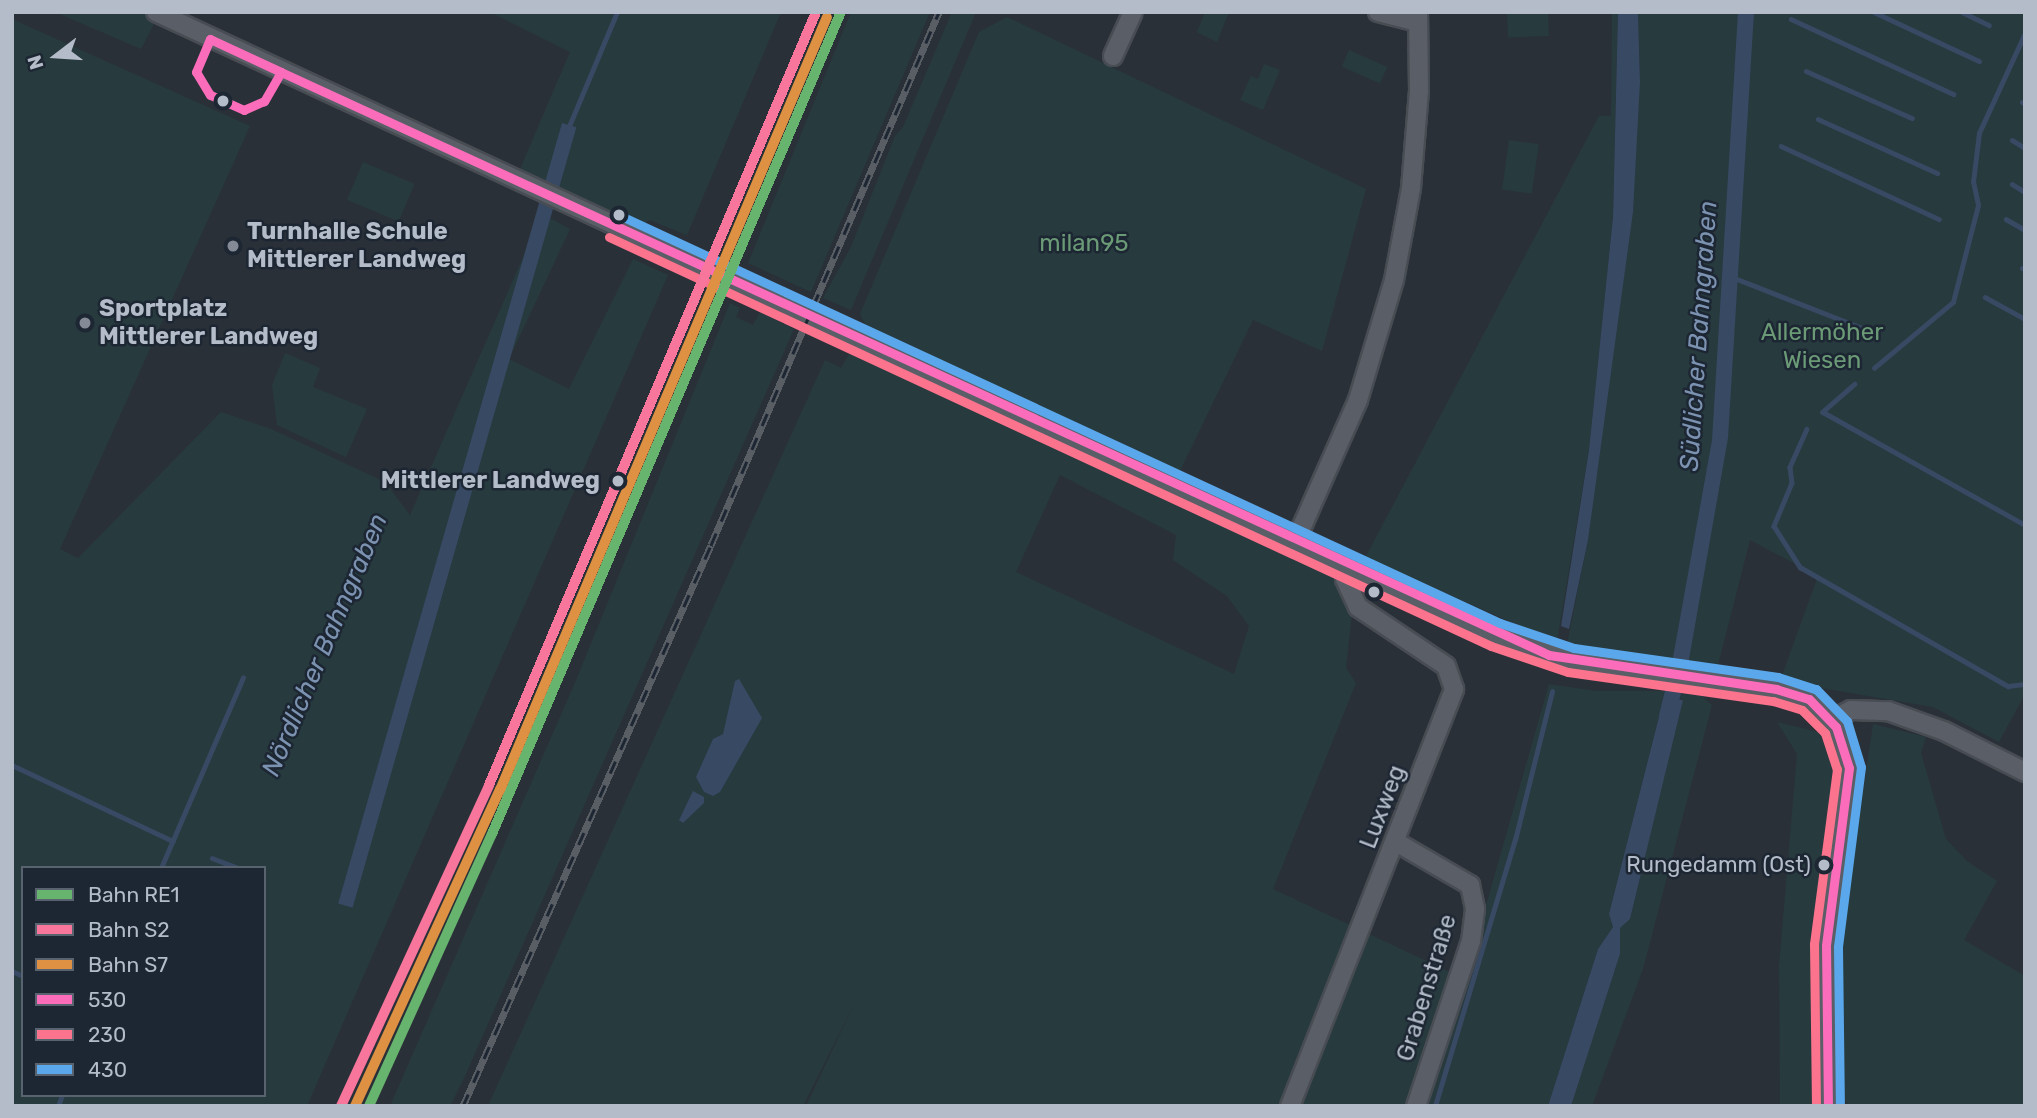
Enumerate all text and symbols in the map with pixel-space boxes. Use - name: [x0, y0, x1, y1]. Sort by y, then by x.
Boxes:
- north arrow: [21, 21, 91, 91]
- text: N: [22, 52, 48, 72]
- unlabelled marker: [216, 94, 230, 108]
- water label: Südlicher Bahngraben: [1674, 199, 1724, 473]
- unlabelled marker: [612, 208, 626, 222]
- place label: Turnhalle Schule Mittlerer Landweg: [247, 218, 467, 274]
- park label: milan95: [1039, 230, 1129, 258]
- marker: Turnhalle Schule Mittlerer Landweg: [225, 238, 241, 254]
- place label: Sportplatz Mittlerer Landweg: [99, 295, 319, 351]
- marker: Sportplatz Mittlerer Landweg: [77, 315, 93, 331]
- park label: Allermöher Wiesen: [1761, 319, 1883, 375]
- place label: Mittlerer Landweg: [380, 467, 600, 495]
- marker: Mittlerer Landweg: [607, 470, 629, 492]
- water label: Nördlicher Bahngraben: [255, 509, 395, 781]
- unlabelled marker: [1367, 585, 1381, 599]
- street label: Luxweg: [1354, 761, 1412, 853]
- place label: Rungedamm (Ost): [1626, 852, 1811, 878]
- marker: Rungedamm (Ost): [1817, 858, 1831, 872]
- legend: [21, 866, 266, 1097]
- text: Bahn RE1: [88, 882, 180, 907]
- street label: Grabenstraße: [1391, 911, 1463, 1065]
- text: Bahn S2: [88, 917, 170, 942]
- text: Bahn S7: [88, 952, 168, 977]
- text: 530: [88, 987, 126, 1012]
- text: 230: [88, 1022, 126, 1047]
- text: 430: [88, 1057, 127, 1082]

